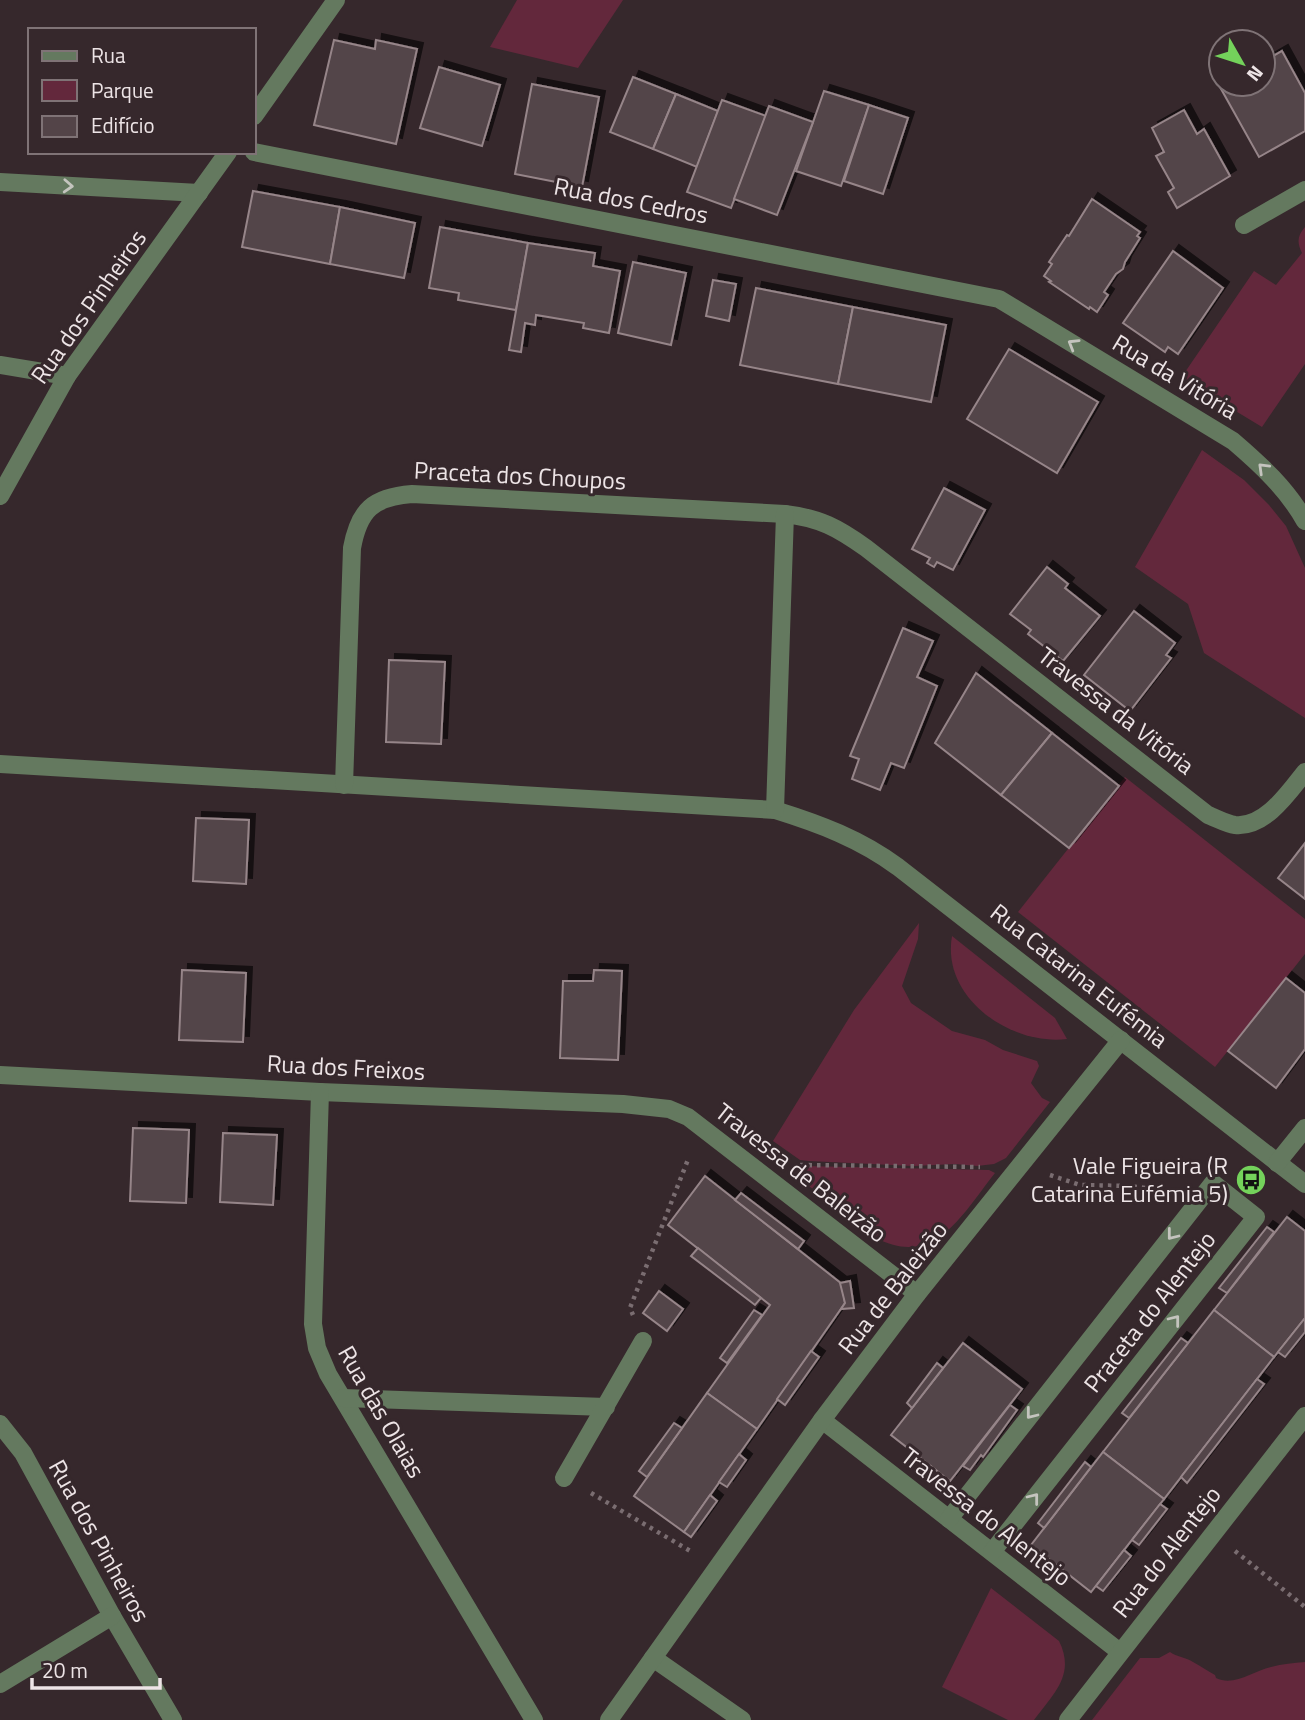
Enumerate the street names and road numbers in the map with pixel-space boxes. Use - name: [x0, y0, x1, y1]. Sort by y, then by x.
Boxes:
- street label: Rua dos Cedros: [551, 167, 711, 233]
- street label: Rua dos Pinheiros: [21, 222, 155, 391]
- street label: Rua da Vitória: [1106, 324, 1245, 428]
- street label: Praceta dos Choupos: [413, 451, 627, 499]
- street label: Travessa da Vitória: [1031, 638, 1202, 783]
- street label: Rua Catarina Eufémia: [983, 894, 1176, 1056]
- street label: Rua dos Freixos: [266, 1045, 426, 1089]
- street label: Travessa de Baleizão: [708, 1094, 895, 1251]
- street label: Rua de Baleizão: [829, 1213, 956, 1362]
- street label: Praceta do Alentejo: [1075, 1223, 1224, 1400]
- street label: Rua das Olaias: [329, 1339, 434, 1484]
- street label: Travessa do Alentejo: [894, 1438, 1080, 1594]
- street label: Rua dos Pinheiros: [40, 1453, 160, 1628]
- street label: Rua do Alentejo: [1103, 1478, 1229, 1625]

